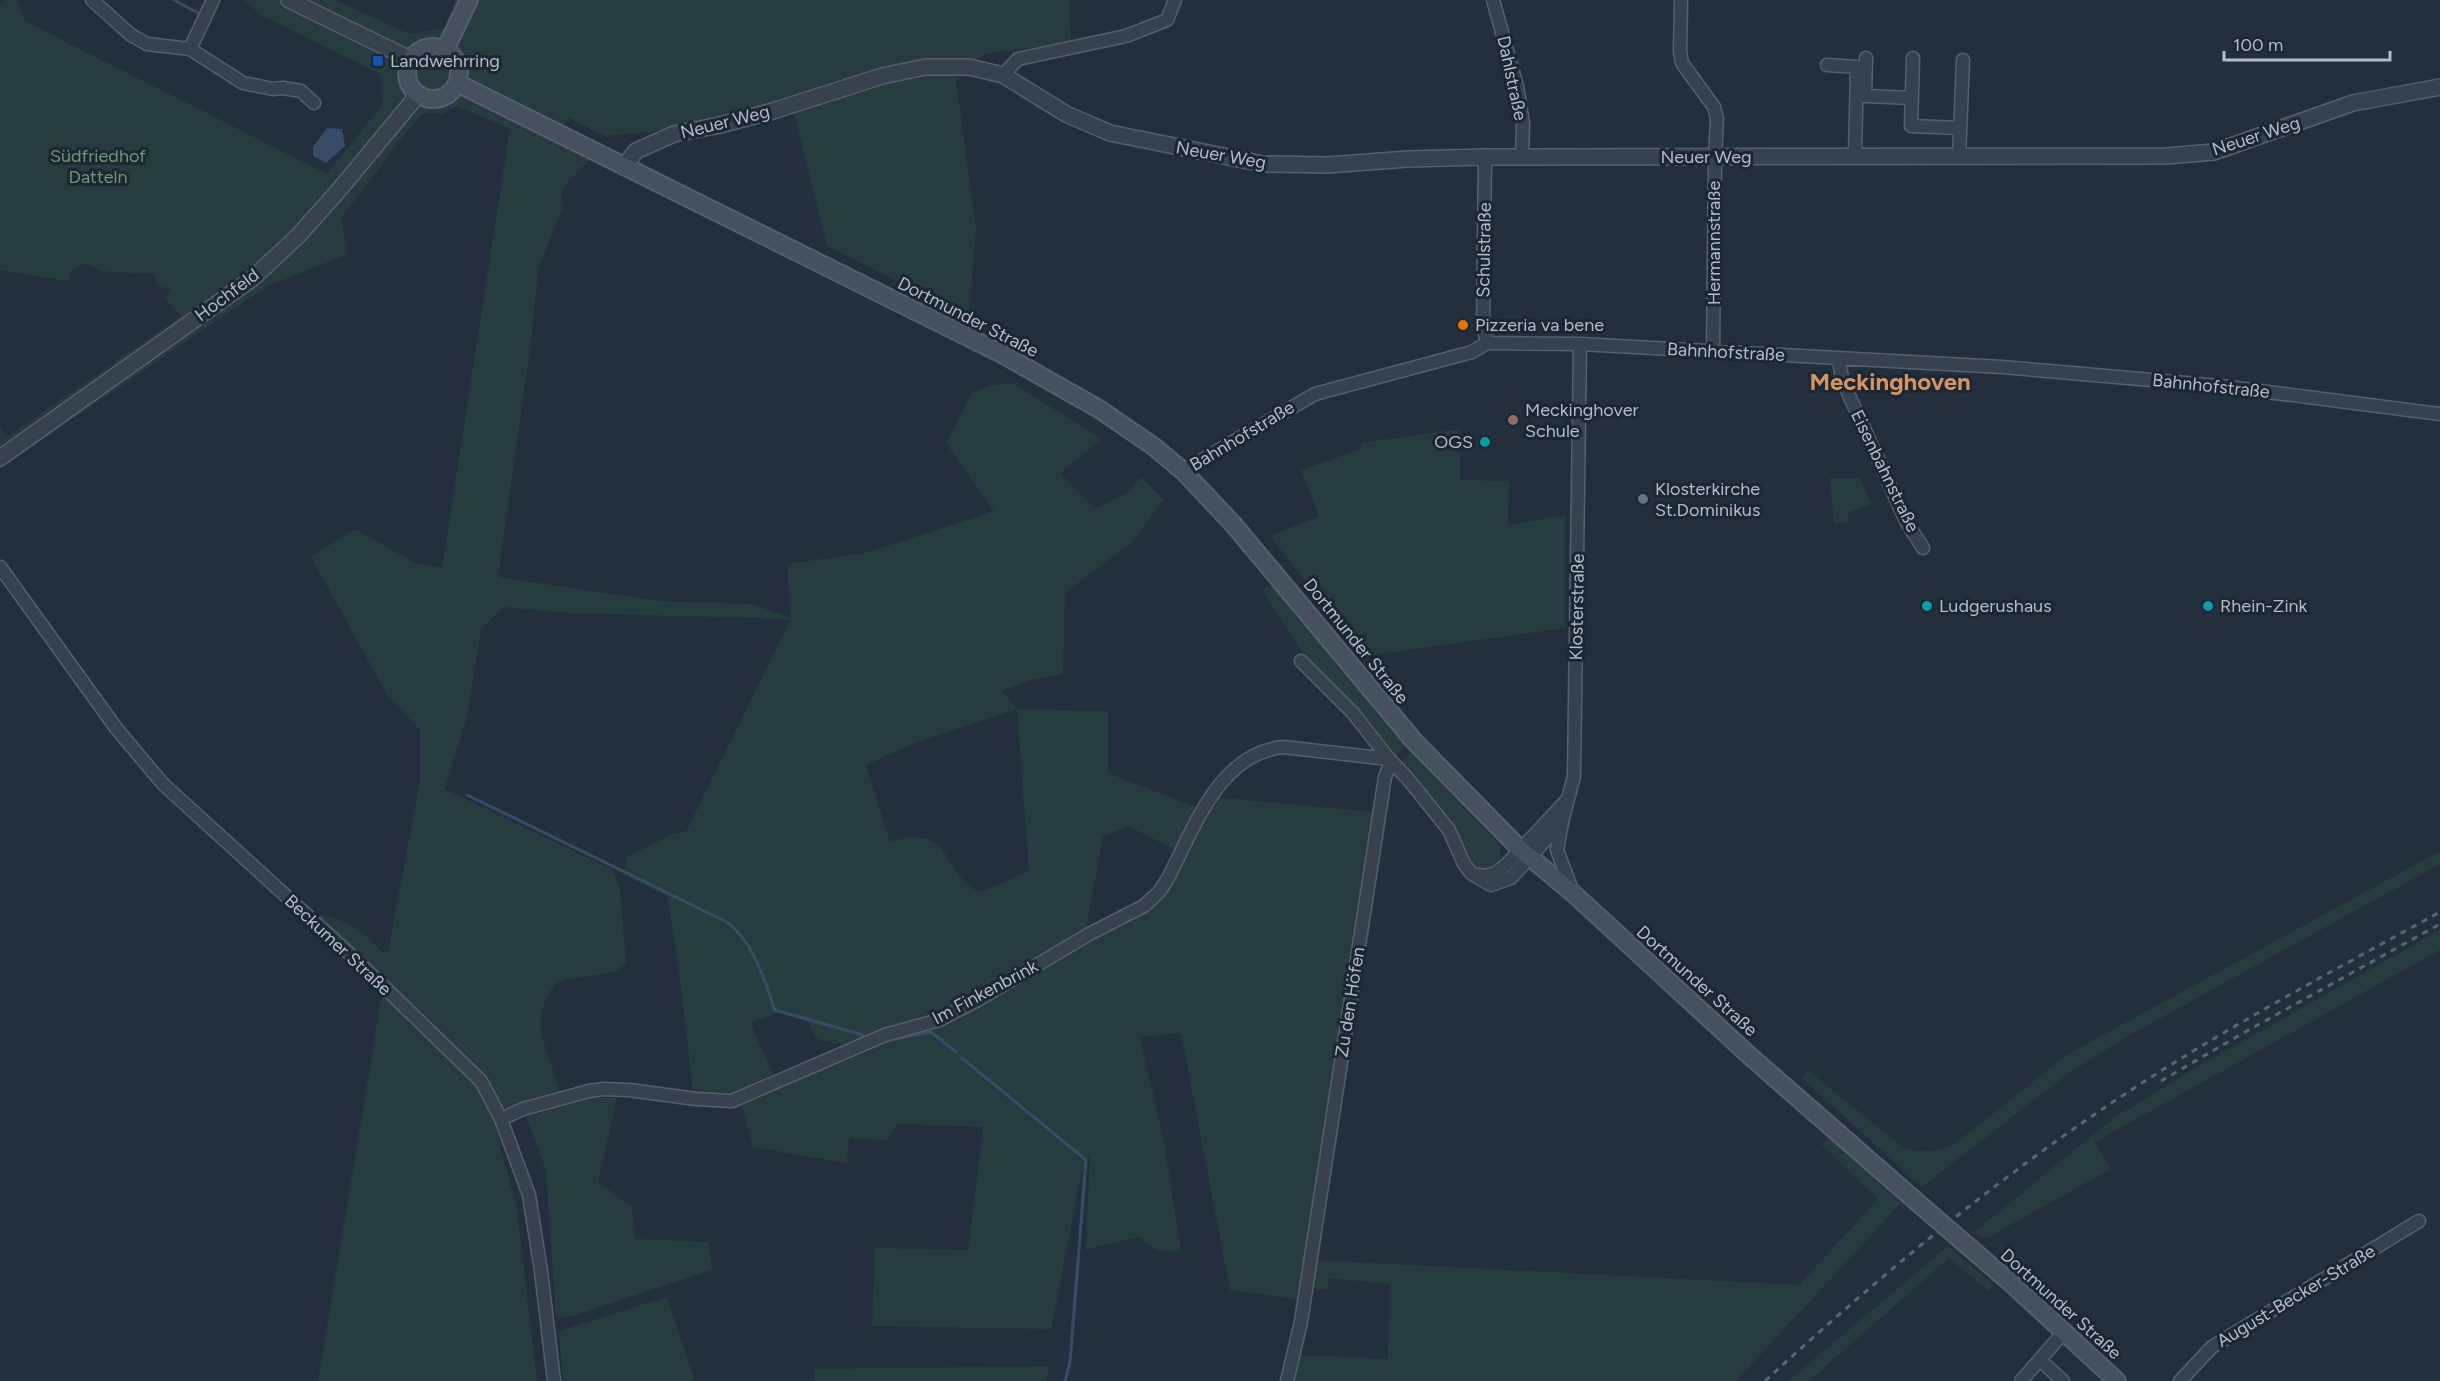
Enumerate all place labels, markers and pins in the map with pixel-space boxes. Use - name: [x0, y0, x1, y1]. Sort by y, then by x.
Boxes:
- place label: Landwehrring: [390, 50, 500, 72]
- marker: Landwehrring: [371, 54, 385, 68]
- place label: Pizzeria va bene: [1475, 314, 1604, 336]
- marker: Pizzeria va bene: [1456, 318, 1470, 332]
- place label: Meckinghover Schule: [1525, 399, 1639, 442]
- marker: Meckinghover Schule: [1506, 413, 1520, 427]
- place label: OGS: [1434, 431, 1473, 453]
- marker: OGS: [1478, 435, 1492, 449]
- place label: Klosterkirche St.Dominikus: [1655, 478, 1760, 521]
- marker: Klosterkirche St.Dominikus: [1636, 492, 1650, 506]
- place label: Ludgerushaus: [1939, 595, 2052, 617]
- place label: Rhein-Zink: [2220, 595, 2308, 617]
- marker: Ludgerushaus: [1920, 599, 1934, 613]
- marker: Rhein-Zink: [2201, 599, 2215, 613]

